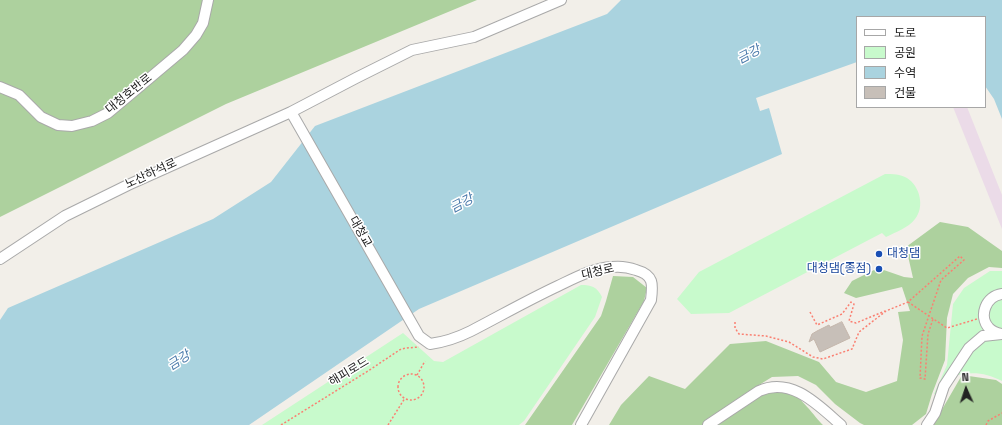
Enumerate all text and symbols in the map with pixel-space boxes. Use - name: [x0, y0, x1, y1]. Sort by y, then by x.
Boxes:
- legend: [856, 16, 986, 108]
- text: 도로: [894, 25, 916, 41]
- water label: 금강: [735, 42, 763, 68]
- text: 공원: [894, 45, 916, 61]
- text: 수역: [894, 65, 916, 81]
- street label: 대청호반로: [103, 71, 155, 117]
- text: 건물: [894, 85, 916, 101]
- street label: 노산하석로: [123, 156, 179, 192]
- water label: 금강: [448, 191, 476, 217]
- street label: 대청교: [345, 214, 375, 250]
- place label: 대청댐: [887, 247, 920, 261]
- marker: 대청댐: [874, 249, 884, 259]
- street label: 대청로: [580, 261, 616, 283]
- place label: 대청댐(종점): [807, 262, 871, 276]
- marker: 대청댐(종점): [874, 264, 884, 274]
- water label: 금강: [165, 348, 193, 374]
- street label: 해피로드: [326, 354, 372, 390]
- north arrow: [946, 369, 986, 409]
- text: N: [961, 370, 969, 384]

